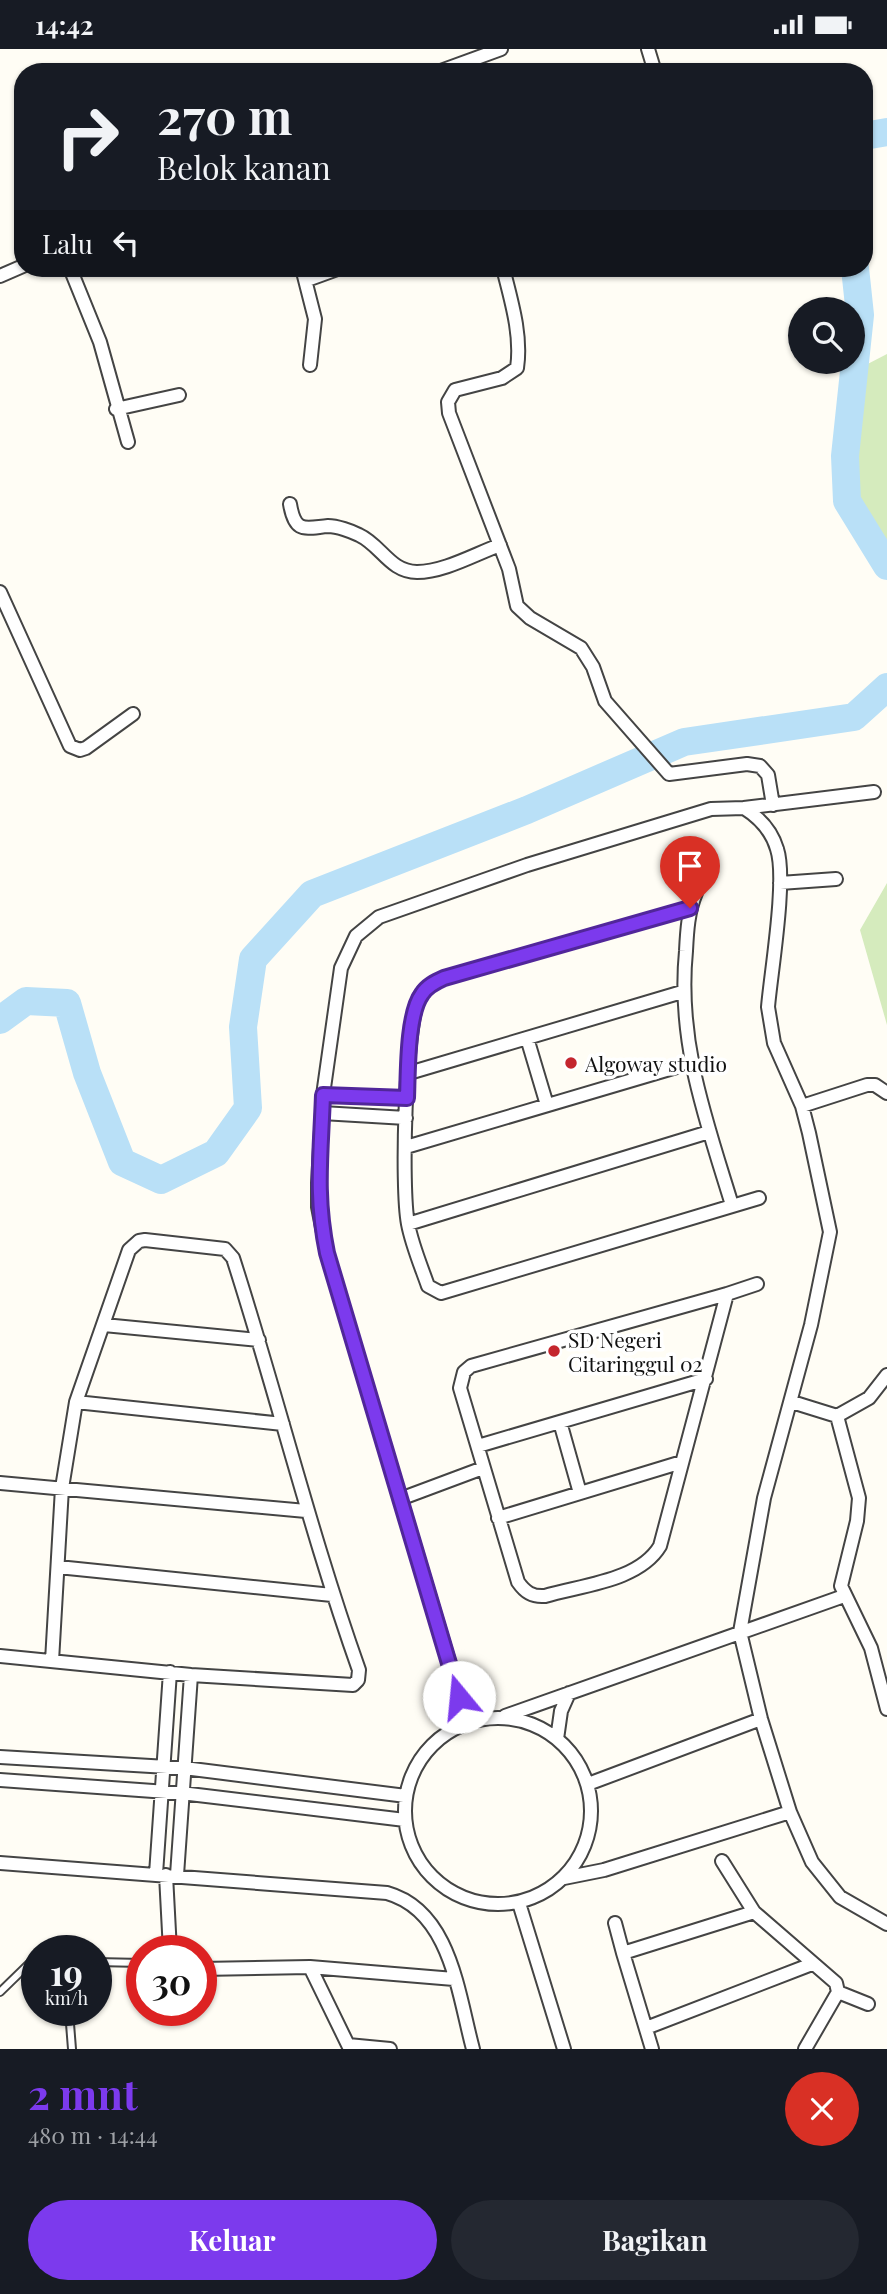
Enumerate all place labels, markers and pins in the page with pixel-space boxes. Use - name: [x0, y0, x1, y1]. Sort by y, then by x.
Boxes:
- pin: [660, 836, 720, 908]
- place label: Algoway studio: [584, 1049, 727, 1077]
- marker: Algoway studio: [563, 1055, 579, 1071]
- place label: SD Negeri Citaringgul 02: [568, 1325, 703, 1377]
- marker: SD Negeri Citaringgul 02: [546, 1343, 562, 1359]

